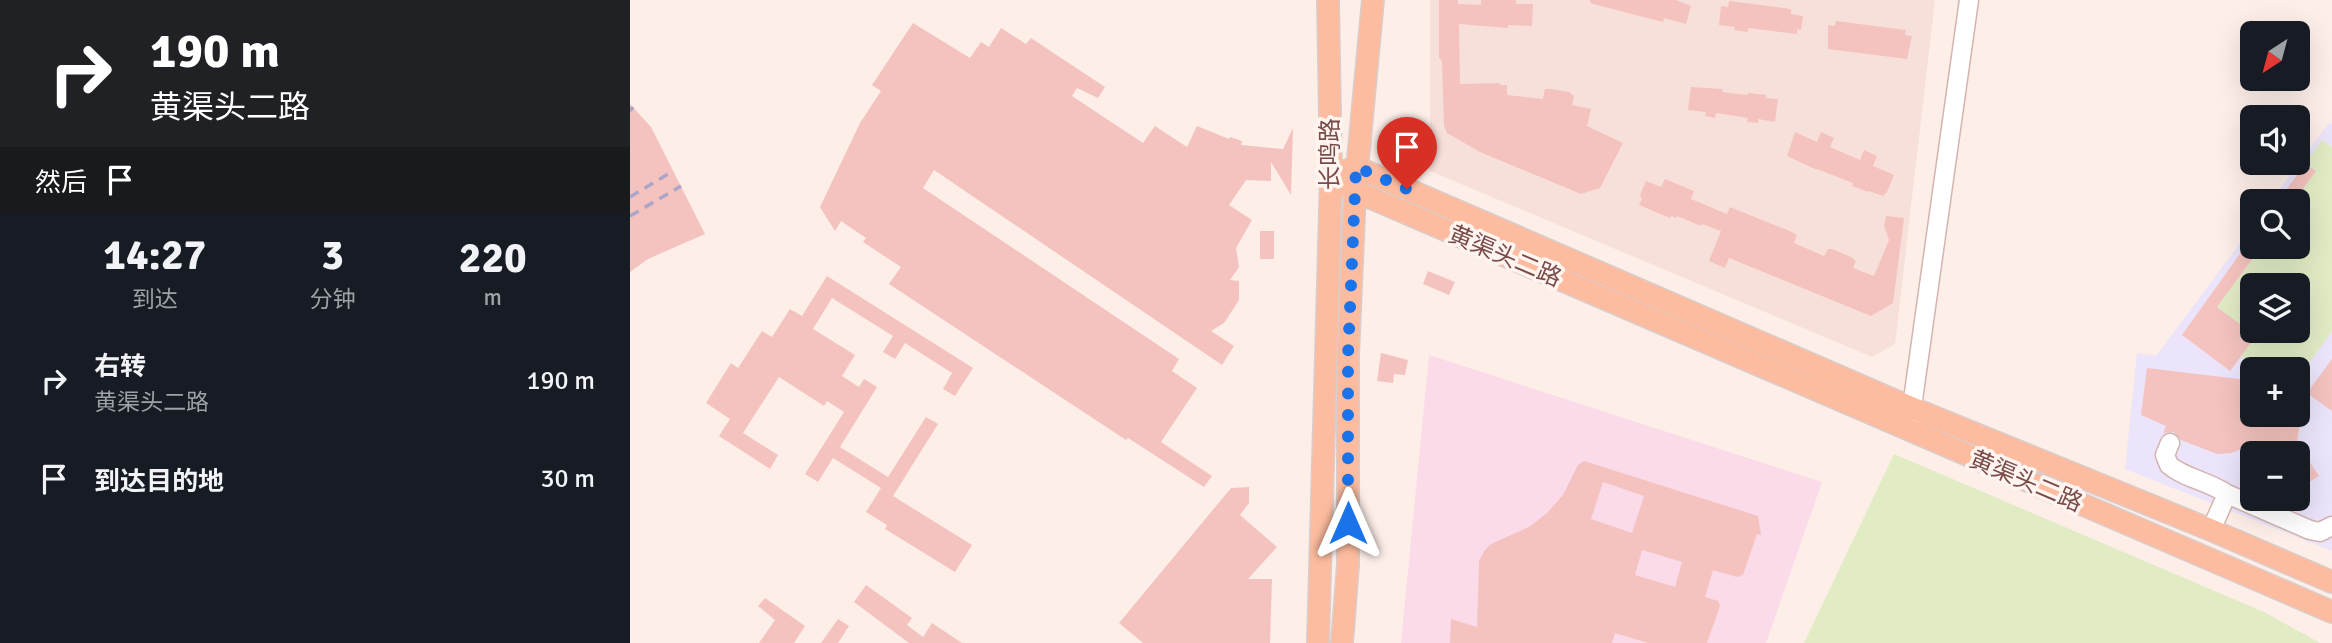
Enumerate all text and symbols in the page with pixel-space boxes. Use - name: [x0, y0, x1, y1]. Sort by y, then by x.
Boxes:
- text: 190 m: [150, 21, 280, 81]
- north arrow: [2240, 21, 2310, 91]
- map controls: [2240, 21, 2310, 511]
- icon: right: [35, 28, 126, 119]
- text: 黄渠头二路: [150, 88, 310, 127]
- button: sound: [2240, 105, 2310, 175]
- pin: [1377, 117, 1437, 189]
- street label: 长鸣路: [1315, 118, 1345, 190]
- icon: arrive: [1388, 128, 1426, 166]
- icon: arrive: [101, 161, 139, 199]
- text: 然后: [35, 167, 87, 199]
- button: search: [2240, 189, 2310, 259]
- street label: 黄渠头二路: [1444, 219, 1566, 293]
- text: 14:27: [103, 230, 206, 281]
- text: 3: [321, 230, 344, 281]
- text: 220: [459, 233, 527, 284]
- button: layers: [2240, 273, 2310, 343]
- text: m: [484, 283, 502, 312]
- text: 到达: [132, 285, 178, 314]
- text: 分钟: [310, 285, 356, 314]
- text: 右转: [94, 351, 146, 383]
- button: +: [2240, 357, 2310, 427]
- icon: right: [35, 362, 73, 400]
- text: 190 m: [526, 365, 595, 397]
- text: 黄渠头二路: [94, 388, 209, 417]
- button: −: [2240, 441, 2310, 511]
- street label: 黄渠头二路: [1965, 444, 2087, 518]
- icon: arrive: [35, 460, 73, 498]
- text: 30 m: [540, 463, 595, 495]
- text: 到达目的地: [94, 466, 224, 498]
- position arrow: [1311, 486, 1385, 560]

